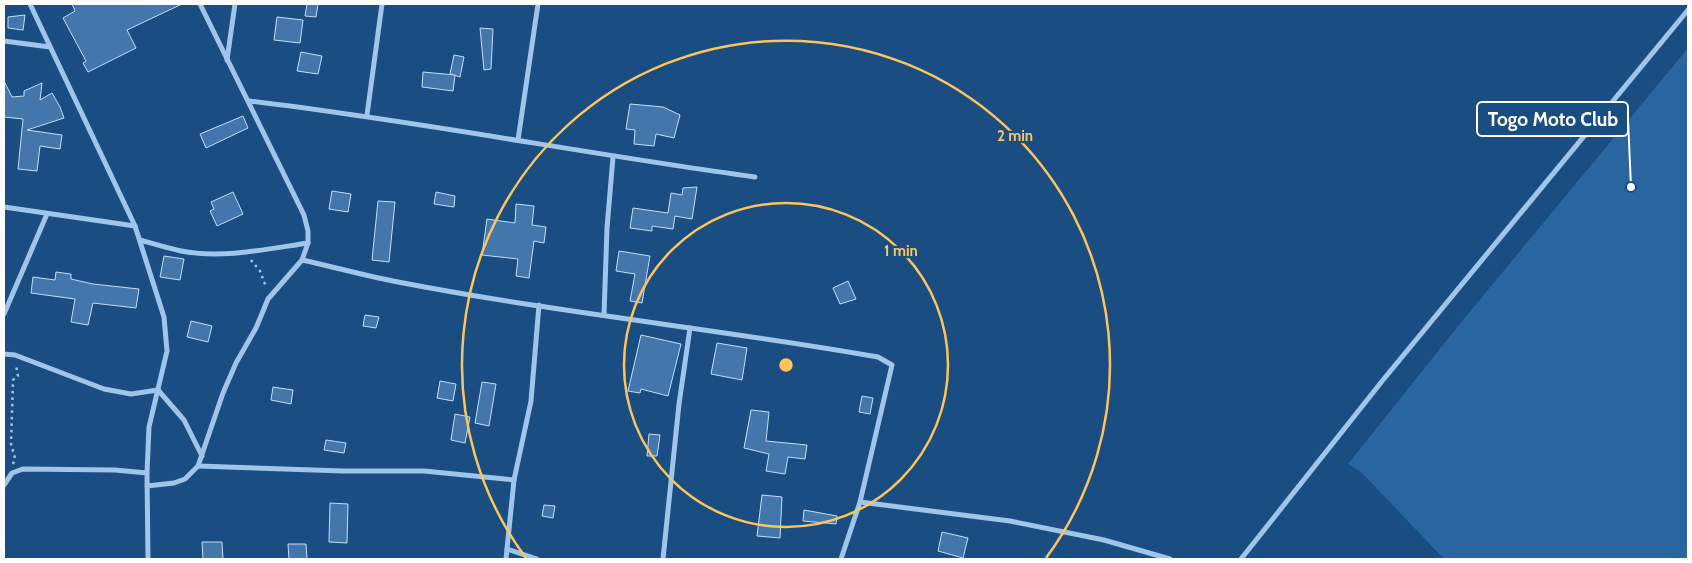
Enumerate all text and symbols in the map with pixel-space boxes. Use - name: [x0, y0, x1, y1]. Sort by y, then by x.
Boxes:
- callout: Togo Moto Club: [1477, 102, 1628, 136]
- text: Togo Moto Club: [1488, 108, 1618, 131]
- text: 2 min: [997, 127, 1033, 145]
- text: 1 min: [884, 242, 918, 260]
- centre of rings: [777, 356, 795, 374]

